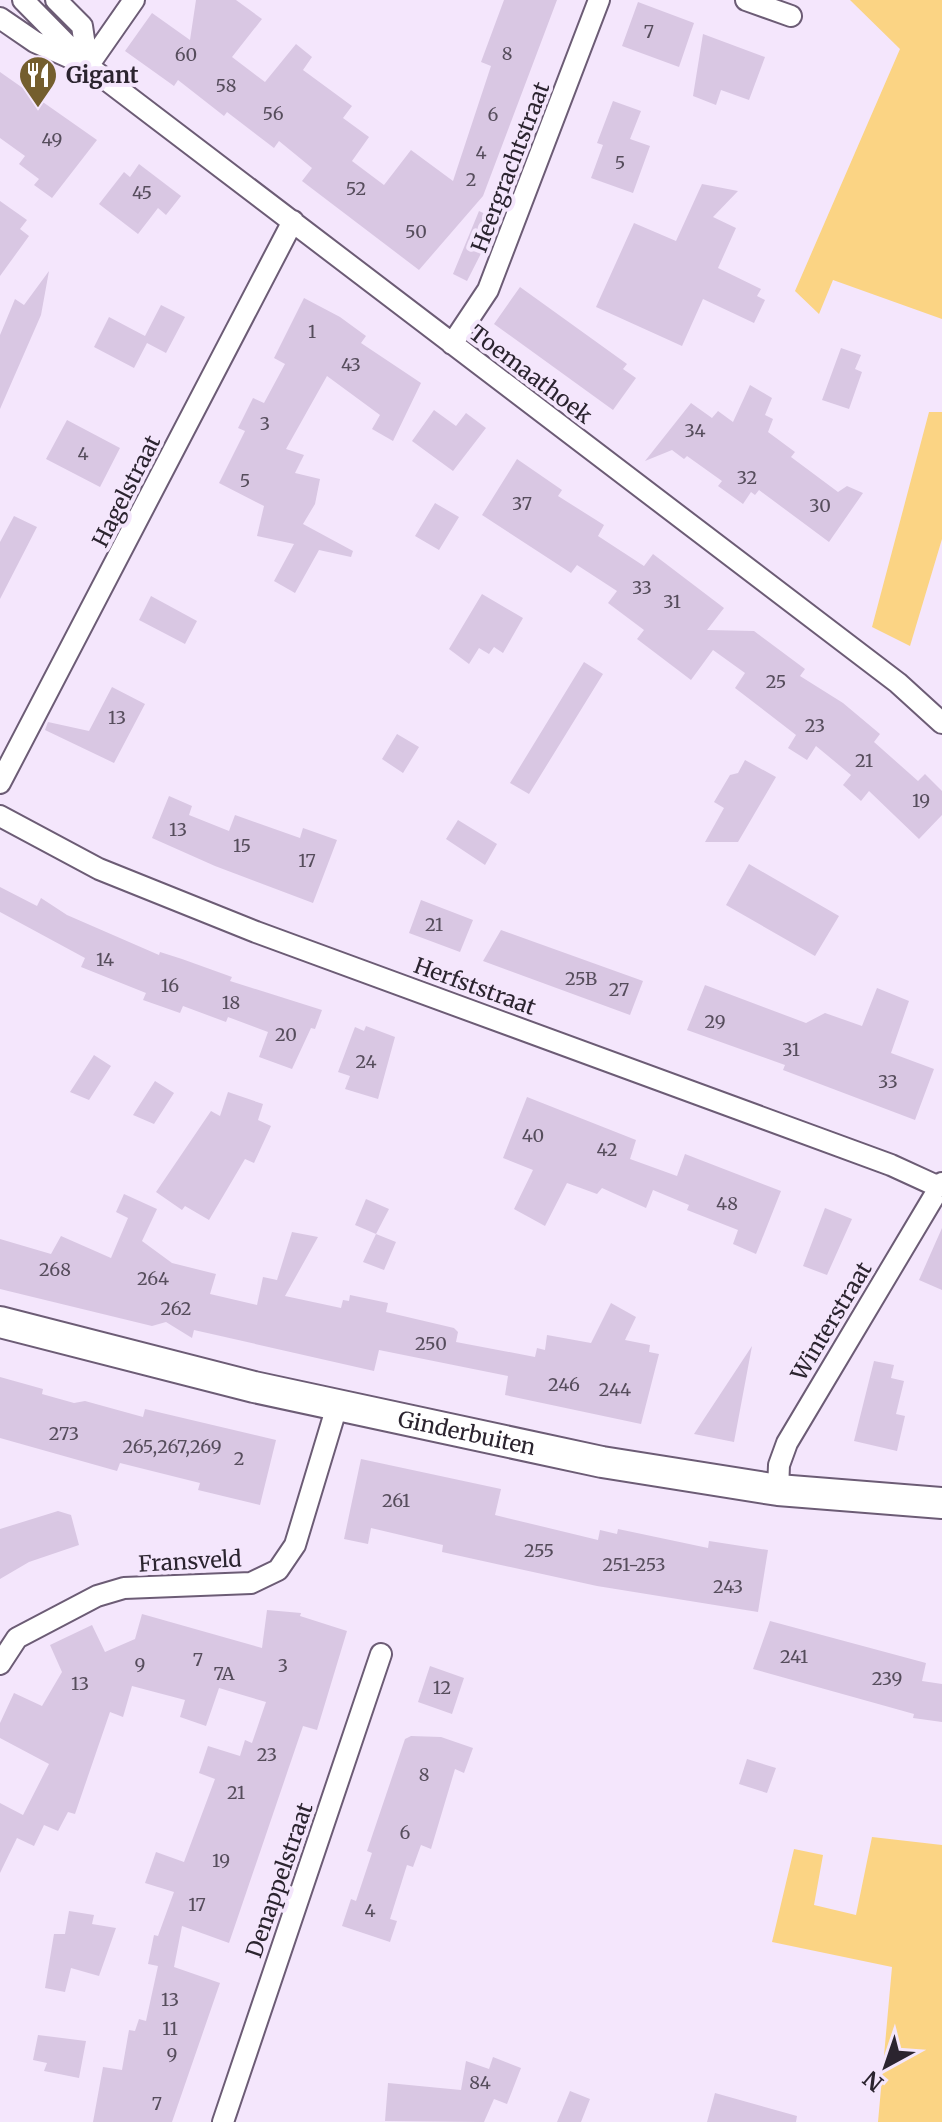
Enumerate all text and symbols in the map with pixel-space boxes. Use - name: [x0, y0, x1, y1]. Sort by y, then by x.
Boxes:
- house number: 7: [644, 20, 654, 43]
- house number: 8: [502, 42, 512, 65]
- house number: 60: [175, 43, 197, 66]
- restaurant icon: Gigant: [17, 54, 59, 109]
- place label: Gigant: [66, 61, 139, 89]
- house number: 58: [216, 74, 236, 97]
- street label: Heergrachtstraat: [465, 78, 555, 256]
- house number: 56: [262, 102, 284, 125]
- house number: 6: [488, 103, 499, 126]
- house number: 49: [42, 128, 62, 151]
- house number: 4: [475, 141, 487, 164]
- house number: 5: [615, 151, 625, 174]
- house number: 2: [466, 168, 476, 191]
- house number: 52: [346, 177, 366, 200]
- house number: 45: [132, 181, 152, 204]
- house number: 50: [405, 220, 427, 243]
- street label: Toemaathoek: [464, 319, 598, 429]
- house number: 1: [308, 320, 316, 343]
- house number: 43: [341, 353, 361, 376]
- house number: 3: [260, 412, 270, 435]
- house number: 34: [684, 419, 706, 442]
- street label: Hagelstraat: [86, 430, 166, 552]
- house number: 4: [77, 442, 89, 465]
- house number: 32: [737, 466, 757, 489]
- house number: 5: [240, 469, 250, 492]
- house number: 37: [512, 492, 532, 515]
- house number: 30: [809, 494, 831, 517]
- house number: 33: [632, 576, 652, 599]
- house number: 31: [663, 590, 681, 613]
- house number: 25: [766, 670, 786, 693]
- house number: 13: [108, 706, 126, 729]
- house number: 23: [805, 714, 825, 737]
- house number: 21: [855, 749, 873, 772]
- house number: 19: [912, 789, 930, 812]
- house number: 13: [169, 818, 187, 841]
- house number: 15: [233, 834, 251, 857]
- house number: 17: [298, 849, 316, 872]
- house number: 21: [425, 913, 443, 936]
- house number: 14: [96, 948, 114, 971]
- street label: Herfststraat: [410, 951, 540, 1021]
- house number: 25B: [565, 967, 597, 990]
- house number: 16: [161, 974, 179, 997]
- house number: 27: [609, 978, 629, 1001]
- house number: 18: [222, 991, 240, 1014]
- house number: 29: [704, 1010, 726, 1033]
- house number: 20: [275, 1023, 297, 1046]
- house number: 31: [782, 1038, 800, 1061]
- house number: 24: [355, 1050, 377, 1073]
- house number: 33: [878, 1070, 898, 1093]
- house number: 40: [522, 1124, 544, 1147]
- house number: 42: [597, 1138, 617, 1161]
- house number: 48: [716, 1192, 738, 1215]
- street label: Winterstraat: [784, 1256, 878, 1386]
- house number: 268: [39, 1258, 71, 1281]
- house number: 264: [137, 1267, 169, 1290]
- house number: 262: [160, 1297, 192, 1320]
- house number: 250: [415, 1332, 447, 1355]
- house number: 246: [548, 1373, 580, 1396]
- house number: 244: [599, 1378, 631, 1401]
- street label: Ginderbuiten: [396, 1404, 539, 1461]
- house number: 273: [49, 1422, 79, 1445]
- house number: 265,267,269: [122, 1435, 222, 1458]
- house number: 2: [234, 1447, 244, 1470]
- house number: 261: [382, 1489, 410, 1512]
- house number: 255: [524, 1539, 554, 1562]
- street label: Fransveld: [138, 1544, 242, 1578]
- house number: 251-253: [602, 1553, 666, 1576]
- house number: 243: [713, 1575, 743, 1598]
- house number: 241: [780, 1645, 808, 1668]
- house number: 7: [193, 1648, 203, 1671]
- house number: 9: [135, 1653, 145, 1676]
- house number: 3: [278, 1654, 288, 1677]
- house number: 7A: [213, 1662, 235, 1685]
- house number: 239: [872, 1667, 902, 1690]
- house number: 13: [71, 1672, 89, 1695]
- house number: 12: [433, 1676, 451, 1699]
- house number: 23: [257, 1743, 277, 1766]
- house number: 8: [419, 1763, 429, 1786]
- house number: 21: [227, 1781, 245, 1804]
- street label: Denappelstraat: [239, 1798, 319, 1961]
- house number: 6: [400, 1821, 411, 1844]
- house number: 19: [212, 1849, 230, 1872]
- house number: 17: [188, 1893, 206, 1916]
- house number: 4: [364, 1899, 376, 1922]
- house number: 13: [161, 1988, 179, 2011]
- house number: 11: [162, 2017, 178, 2040]
- north arrow: [846, 2026, 926, 2106]
- house number: 9: [167, 2043, 177, 2066]
- text: N: [857, 2065, 889, 2098]
- house number: 84: [469, 2071, 491, 2094]
- house number: 7: [152, 2092, 162, 2115]

